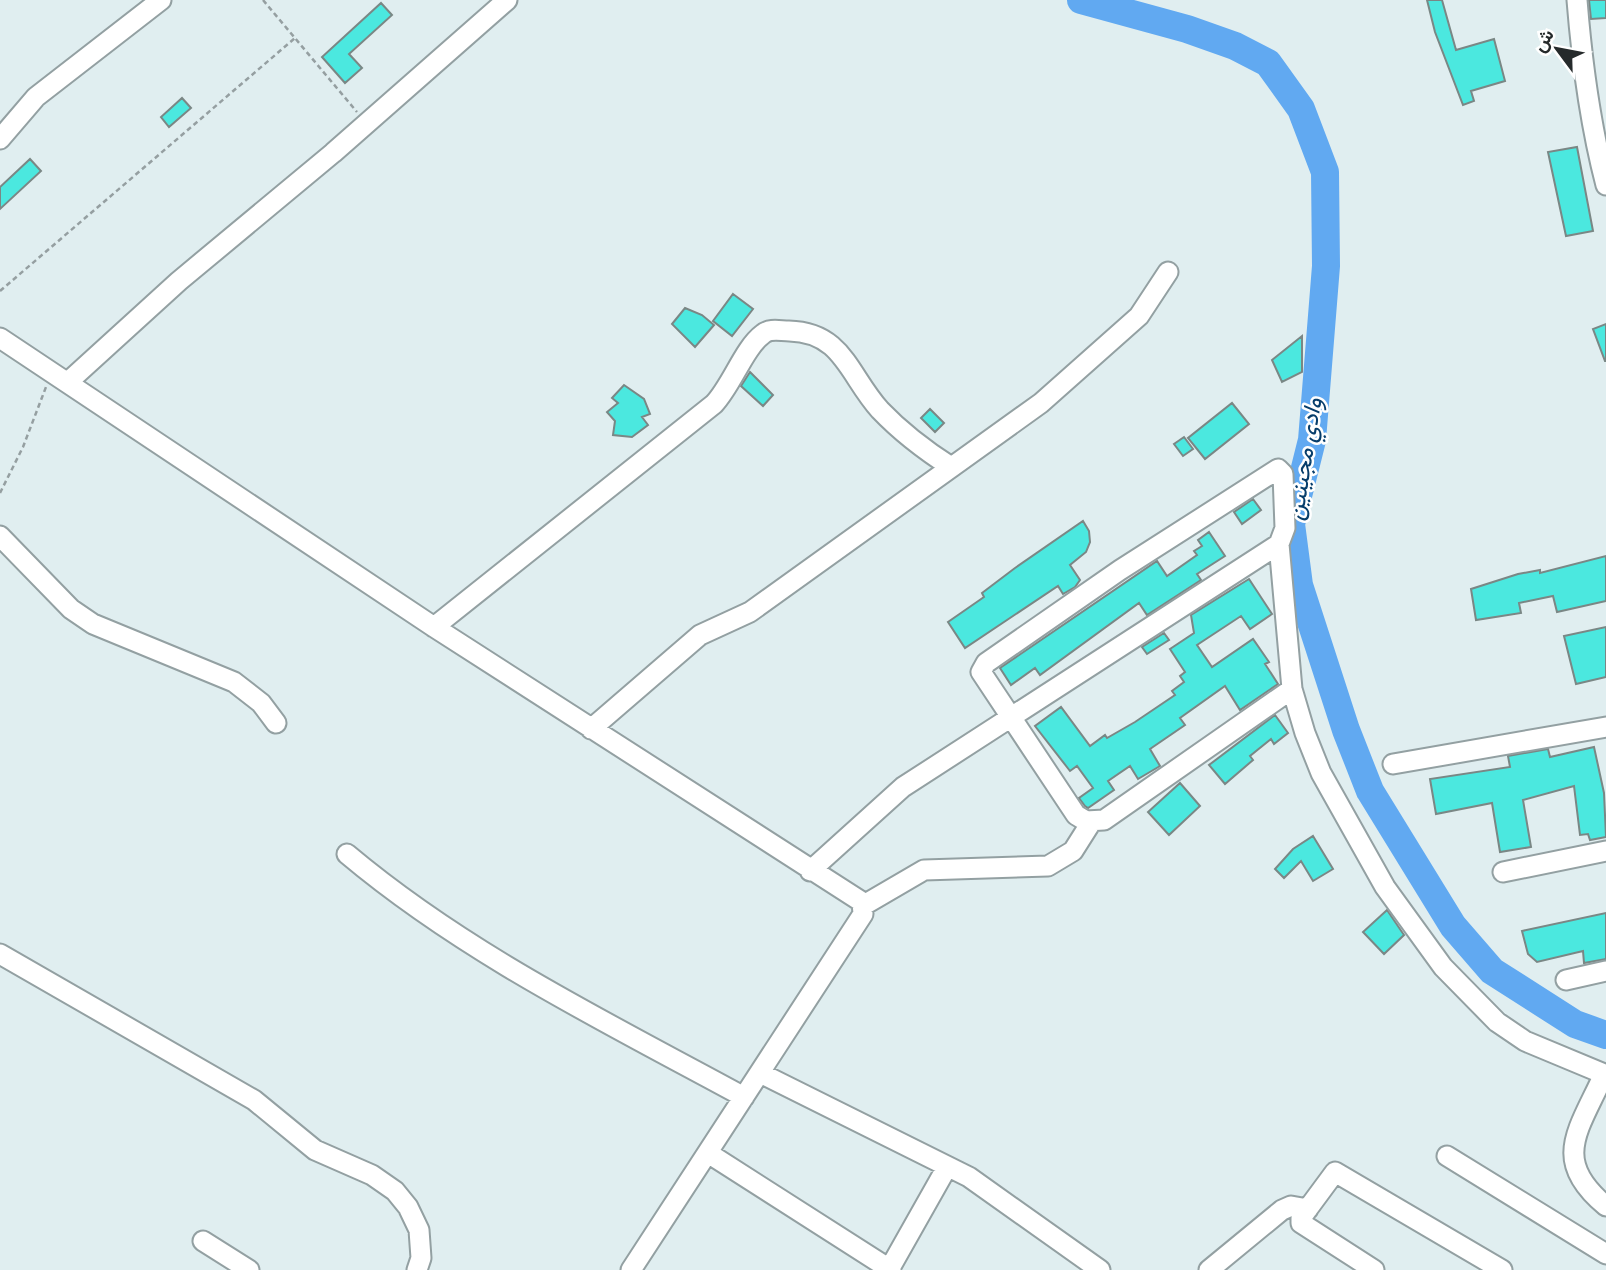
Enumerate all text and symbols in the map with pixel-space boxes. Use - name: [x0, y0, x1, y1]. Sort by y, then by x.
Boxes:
- north arrow: [1522, 14, 1592, 84]
- text: ش: [1526, 24, 1561, 57]
- water label: وادي مجينين: [1279, 395, 1332, 523]

